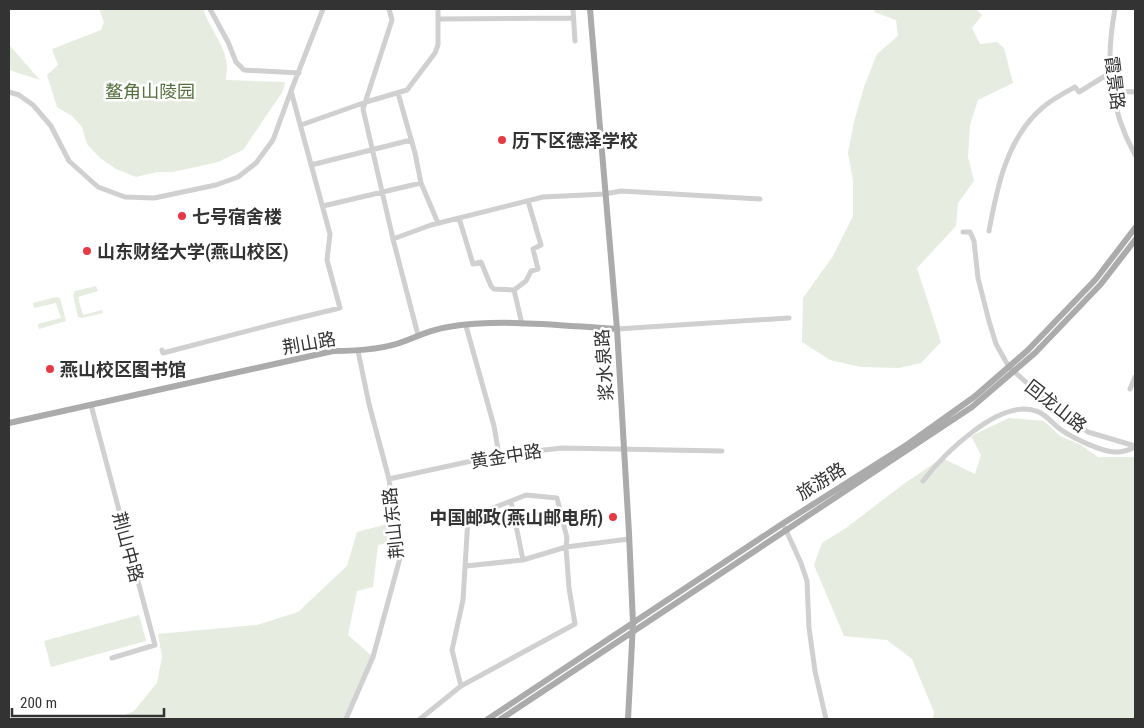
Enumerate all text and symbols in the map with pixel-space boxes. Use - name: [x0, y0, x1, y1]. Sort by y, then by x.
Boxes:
- street label: 霞景路: [1101, 55, 1129, 111]
- park label: 鳌角山陵园: [105, 81, 195, 102]
- place label: 历下区德泽学校: [512, 130, 638, 151]
- marker: 历下区德泽学校: [496, 134, 508, 146]
- place label: 七号宿舍楼: [192, 206, 282, 227]
- marker: 七号宿舍楼: [176, 210, 188, 222]
- place label: 山东财经大学(燕山校区): [97, 241, 289, 263]
- marker: 山东财经大学(燕山校区): [81, 245, 93, 257]
- street label: 荆山路: [281, 328, 337, 358]
- street label: 浆水泉路: [591, 328, 617, 402]
- place label: 燕山校区图书馆: [60, 359, 186, 380]
- marker: 燕山校区图书馆: [44, 363, 56, 375]
- street label: 回龙山路: [1021, 376, 1091, 436]
- street label: 黄金中路: [469, 440, 543, 472]
- street label: 旅游路: [793, 458, 849, 504]
- street label: 荆山东路: [379, 486, 407, 560]
- place label: 中国邮政(燕山邮电所): [429, 507, 603, 529]
- street label: 荆山中路: [109, 510, 147, 584]
- marker: 中国邮政(燕山邮电所): [607, 511, 619, 523]
- scale bar: [12, 686, 165, 718]
- text: 200 m: [20, 694, 57, 712]

